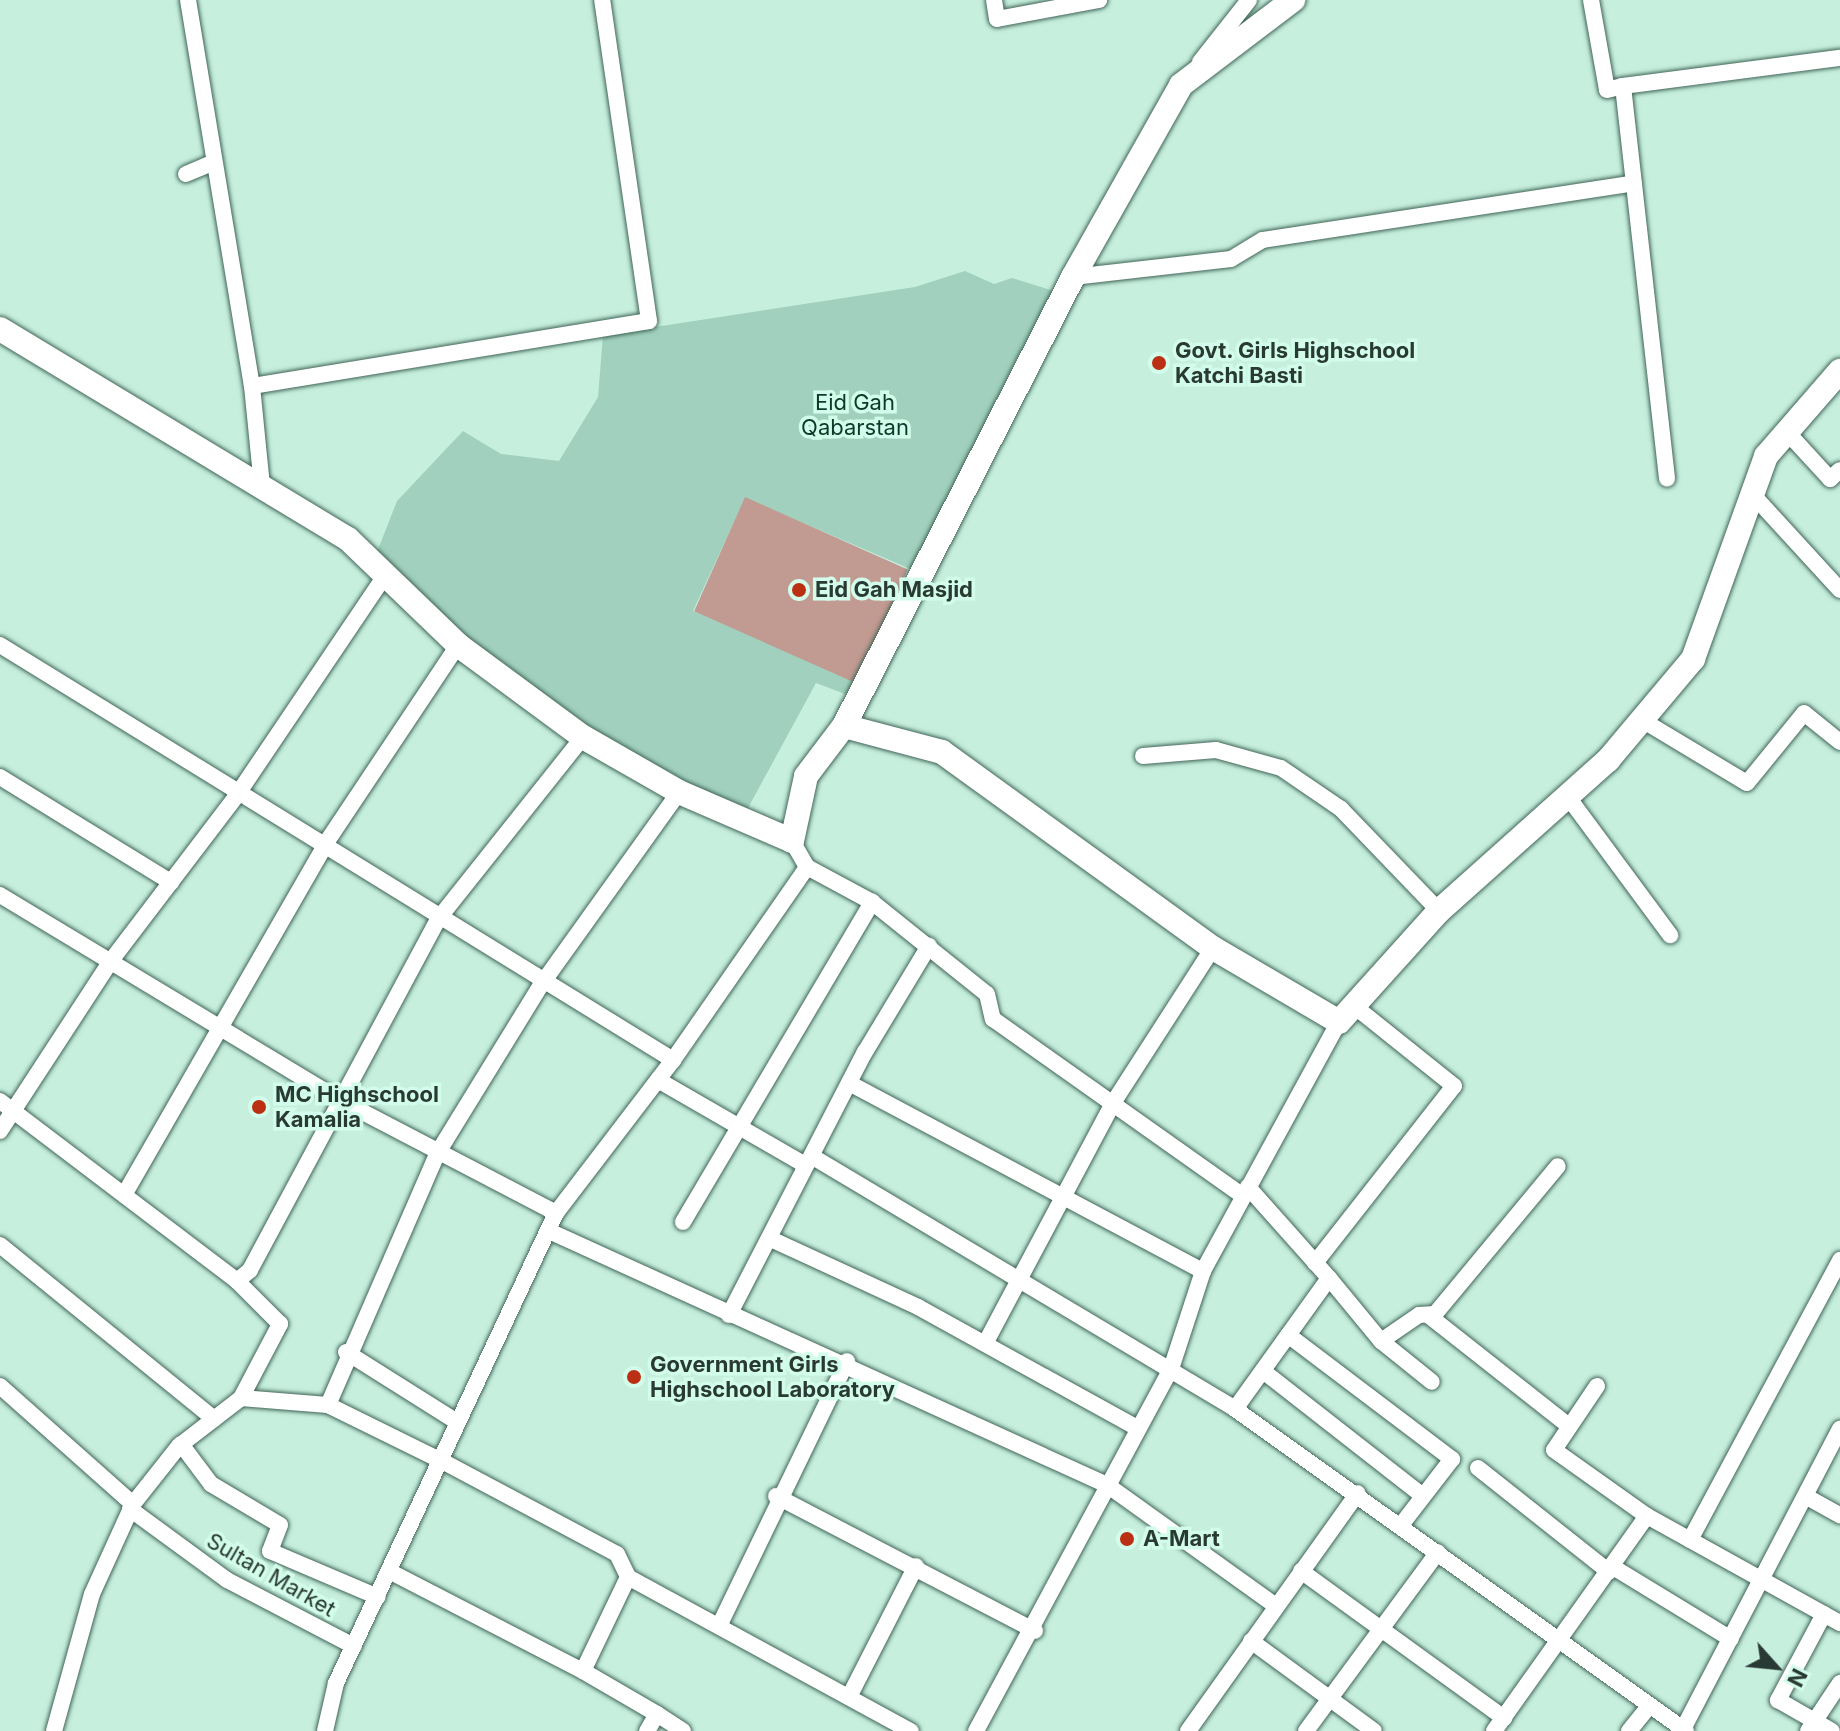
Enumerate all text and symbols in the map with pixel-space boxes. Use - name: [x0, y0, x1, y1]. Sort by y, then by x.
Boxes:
- place label: Govt. Girls Highschool Katchi Basti: [1175, 337, 1416, 388]
- marker: Govt. Girls Highschool Katchi Basti: [1150, 354, 1168, 372]
- park label: Eid Gah Qabarstan: [801, 389, 909, 440]
- place label: Eid Gah Masjid: [815, 577, 973, 603]
- marker: Eid Gah Masjid: [790, 581, 808, 599]
- place label: MC Highschool Kamalia: [275, 1081, 439, 1132]
- marker: MC Highschool Kamalia: [250, 1098, 268, 1116]
- place label: Government Girls Highschool Laboratory: [650, 1351, 895, 1402]
- marker: Government Girls Highschool Laboratory: [625, 1368, 643, 1386]
- place label: A-Mart: [1143, 1526, 1220, 1552]
- street label: Sultan Market: [202, 1528, 340, 1622]
- marker: A-Mart: [1118, 1530, 1136, 1548]
- north arrow: [1736, 1627, 1816, 1707]
- text: N: [1782, 1665, 1813, 1691]

